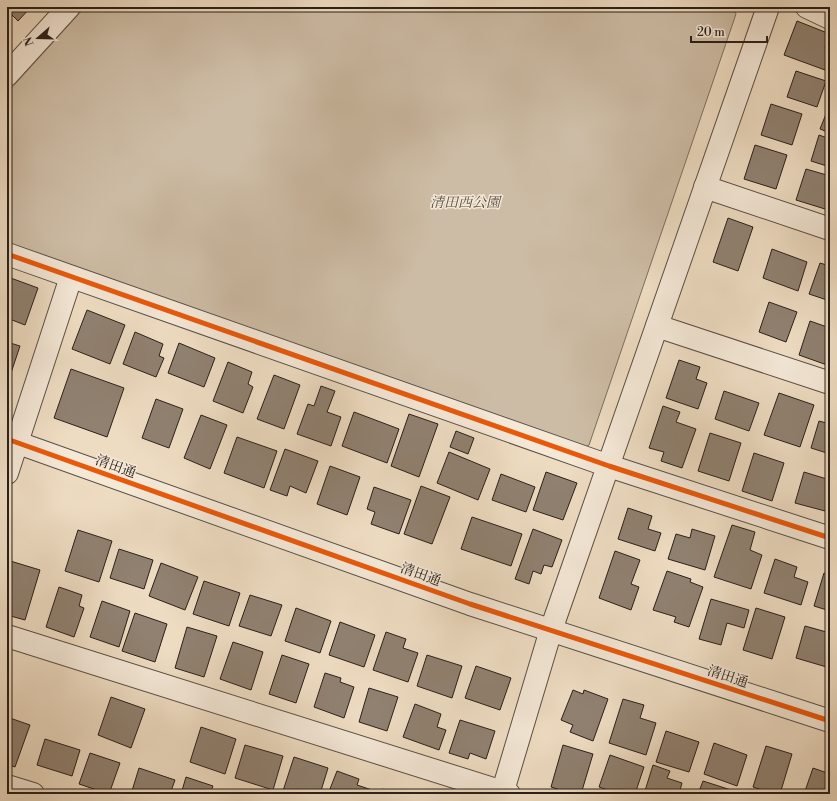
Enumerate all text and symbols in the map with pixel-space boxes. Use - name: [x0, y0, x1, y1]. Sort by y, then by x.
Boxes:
- north arrow: [18, 18, 58, 58]
- scale bar: [691, 18, 767, 44]
- text: 20 m: [697, 25, 725, 40]
- text: N: [21, 34, 38, 48]
- park label: 清田西公園: [430, 194, 502, 212]
- street label: 清田通: [93, 451, 138, 483]
- street label: 清田通: [398, 559, 443, 591]
- street label: 清田通: [705, 662, 750, 692]

